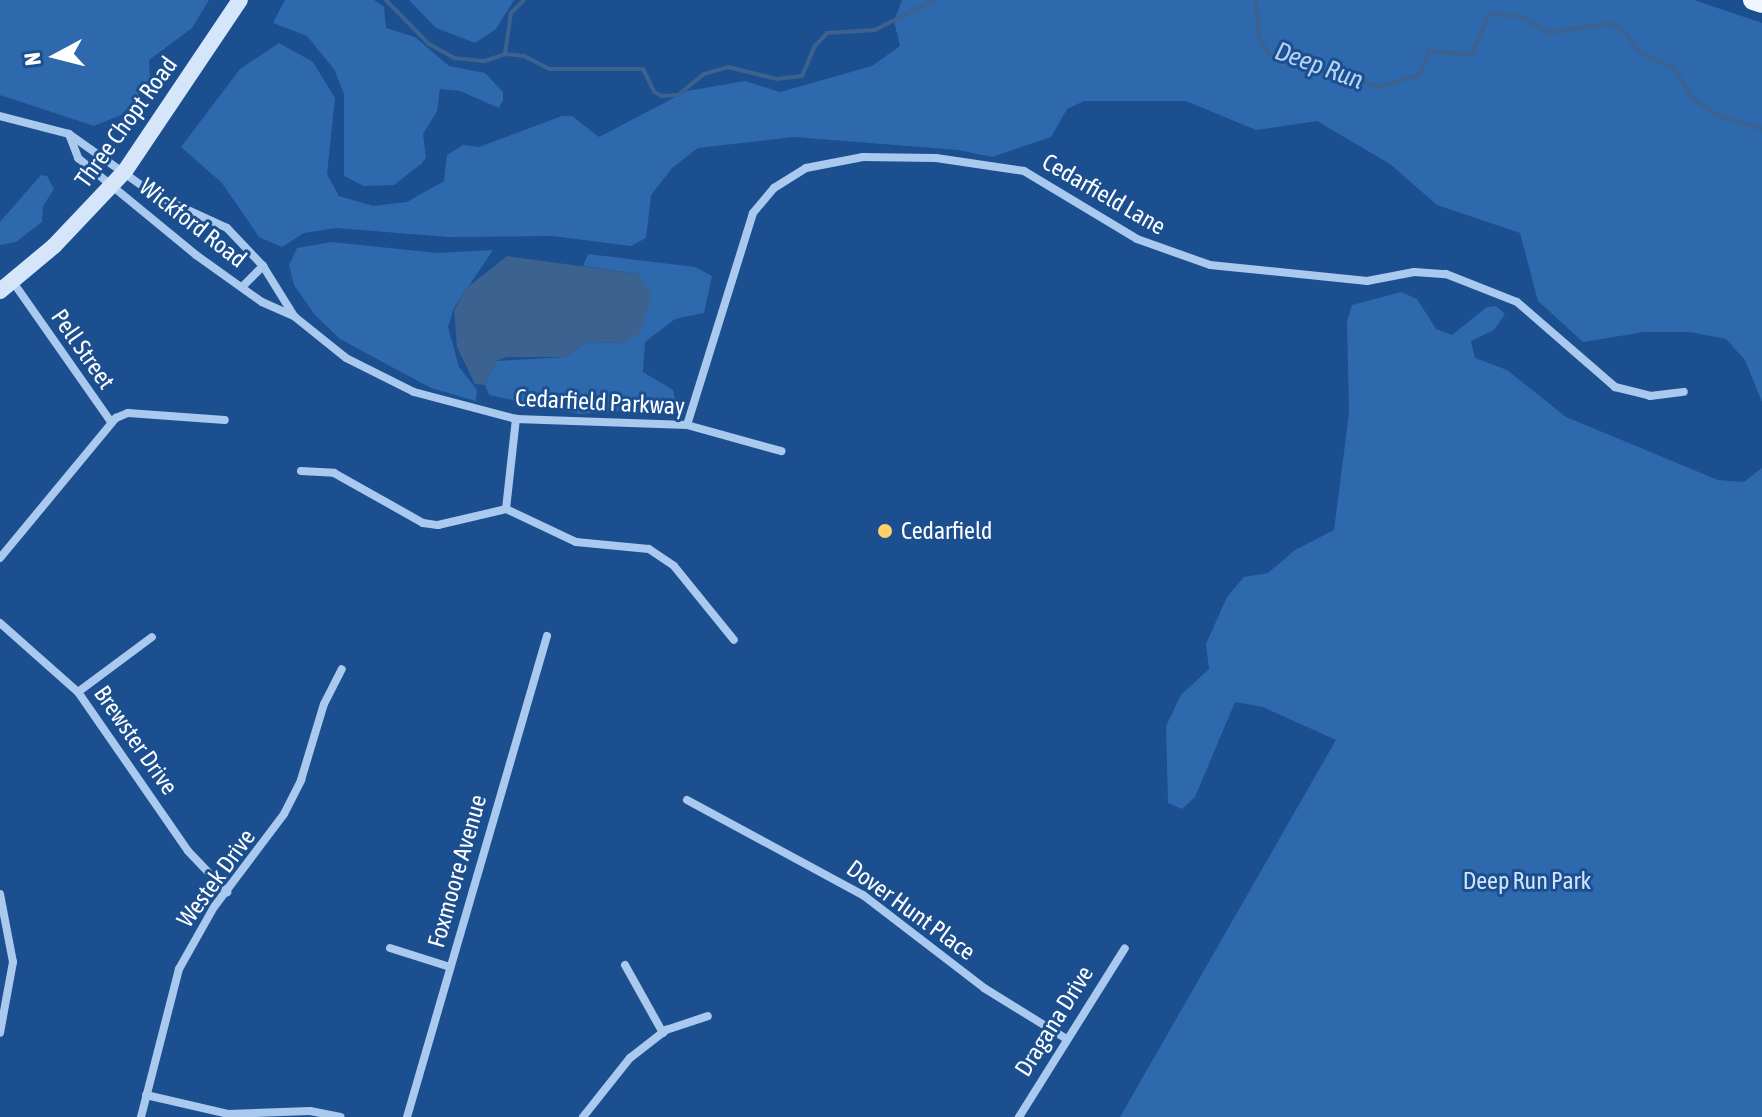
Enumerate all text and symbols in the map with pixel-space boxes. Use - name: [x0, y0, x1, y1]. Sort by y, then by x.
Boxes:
- north arrow: [16, 16, 96, 96]
- water label: Deep Run: [1271, 36, 1367, 96]
- text: N: [18, 51, 46, 67]
- street label: Three Chopt Road: [69, 51, 183, 193]
- street label: Cedarfield Lane: [1037, 147, 1171, 241]
- street label: Wickford Road: [134, 172, 252, 274]
- street label: Pell Street: [45, 303, 121, 395]
- street label: Cedarfield Parkway: [514, 383, 686, 421]
- place label: Cedarfield: [901, 517, 992, 545]
- marker: Cedarfield: [876, 522, 894, 540]
- street label: Brewster Drive: [88, 680, 184, 800]
- street label: Foxmoore Avenue: [421, 791, 493, 951]
- street label: Westek Drive: [171, 823, 261, 933]
- street label: Dover Hunt Place: [841, 854, 981, 966]
- park label: Deep Run Park: [1463, 867, 1591, 895]
- street label: Dragana Drive: [1009, 960, 1099, 1082]

